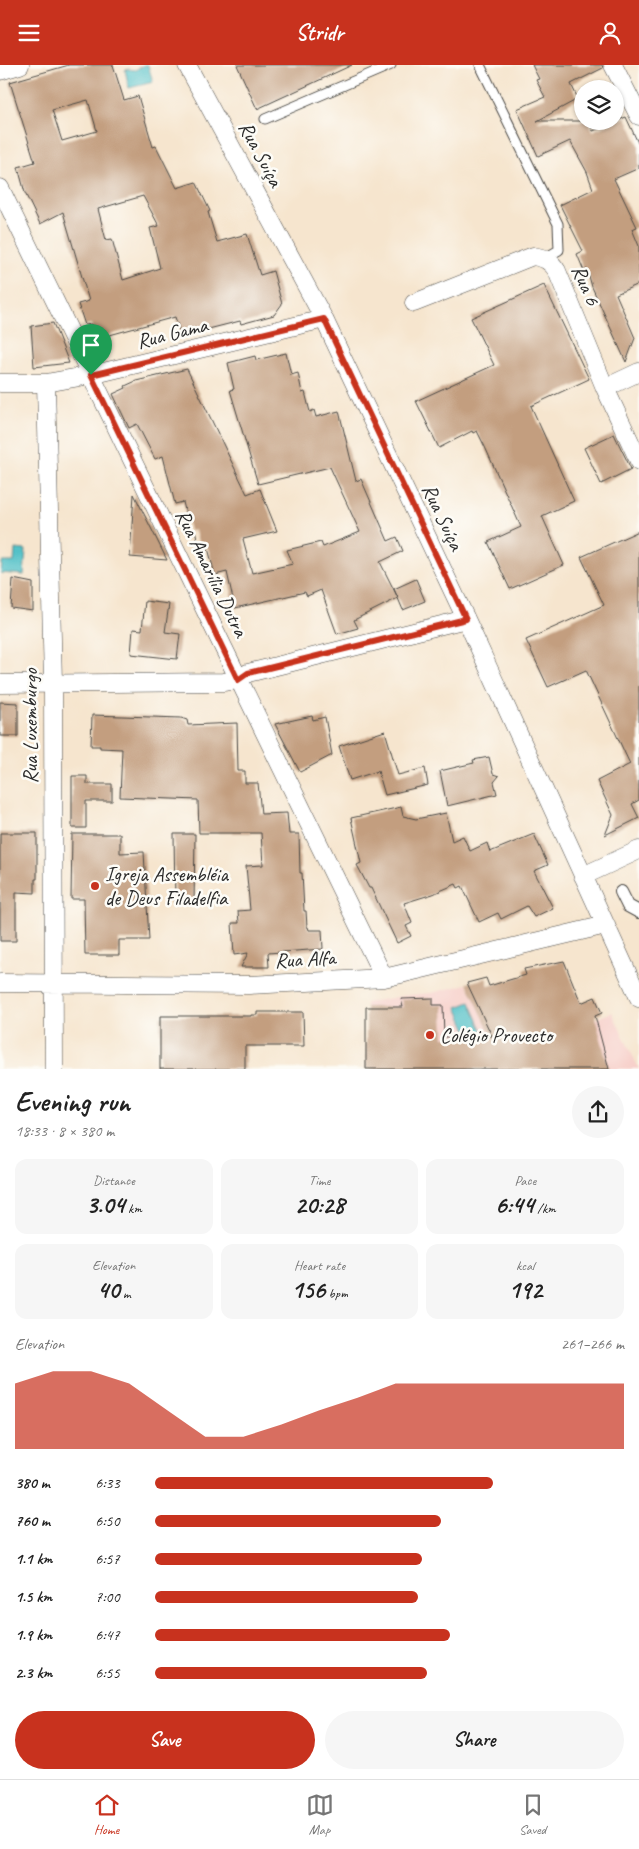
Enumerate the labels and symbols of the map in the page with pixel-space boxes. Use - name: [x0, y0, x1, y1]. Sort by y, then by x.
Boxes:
- street label: Rua Suíça: [233, 117, 290, 193]
- street label: Rua 6: [566, 261, 606, 310]
- street label: Rua Gama: [134, 311, 212, 354]
- pin: [70, 324, 112, 375]
- street label: Rua Suíça: [416, 480, 470, 556]
- street label: Rua Amarília Dutra: [170, 505, 255, 643]
- street label: Rua Luxemburgo: [17, 667, 43, 783]
- place label: Igreja Assembléia de Deus Filadelfia: [105, 861, 229, 911]
- marker: Igreja Assembléia de Deus Filadelfia: [89, 880, 101, 892]
- street label: Rua Alfa: [274, 944, 338, 974]
- place label: Colégio Provecto: [440, 1022, 555, 1048]
- marker: Colégio Provecto: [424, 1029, 436, 1041]

